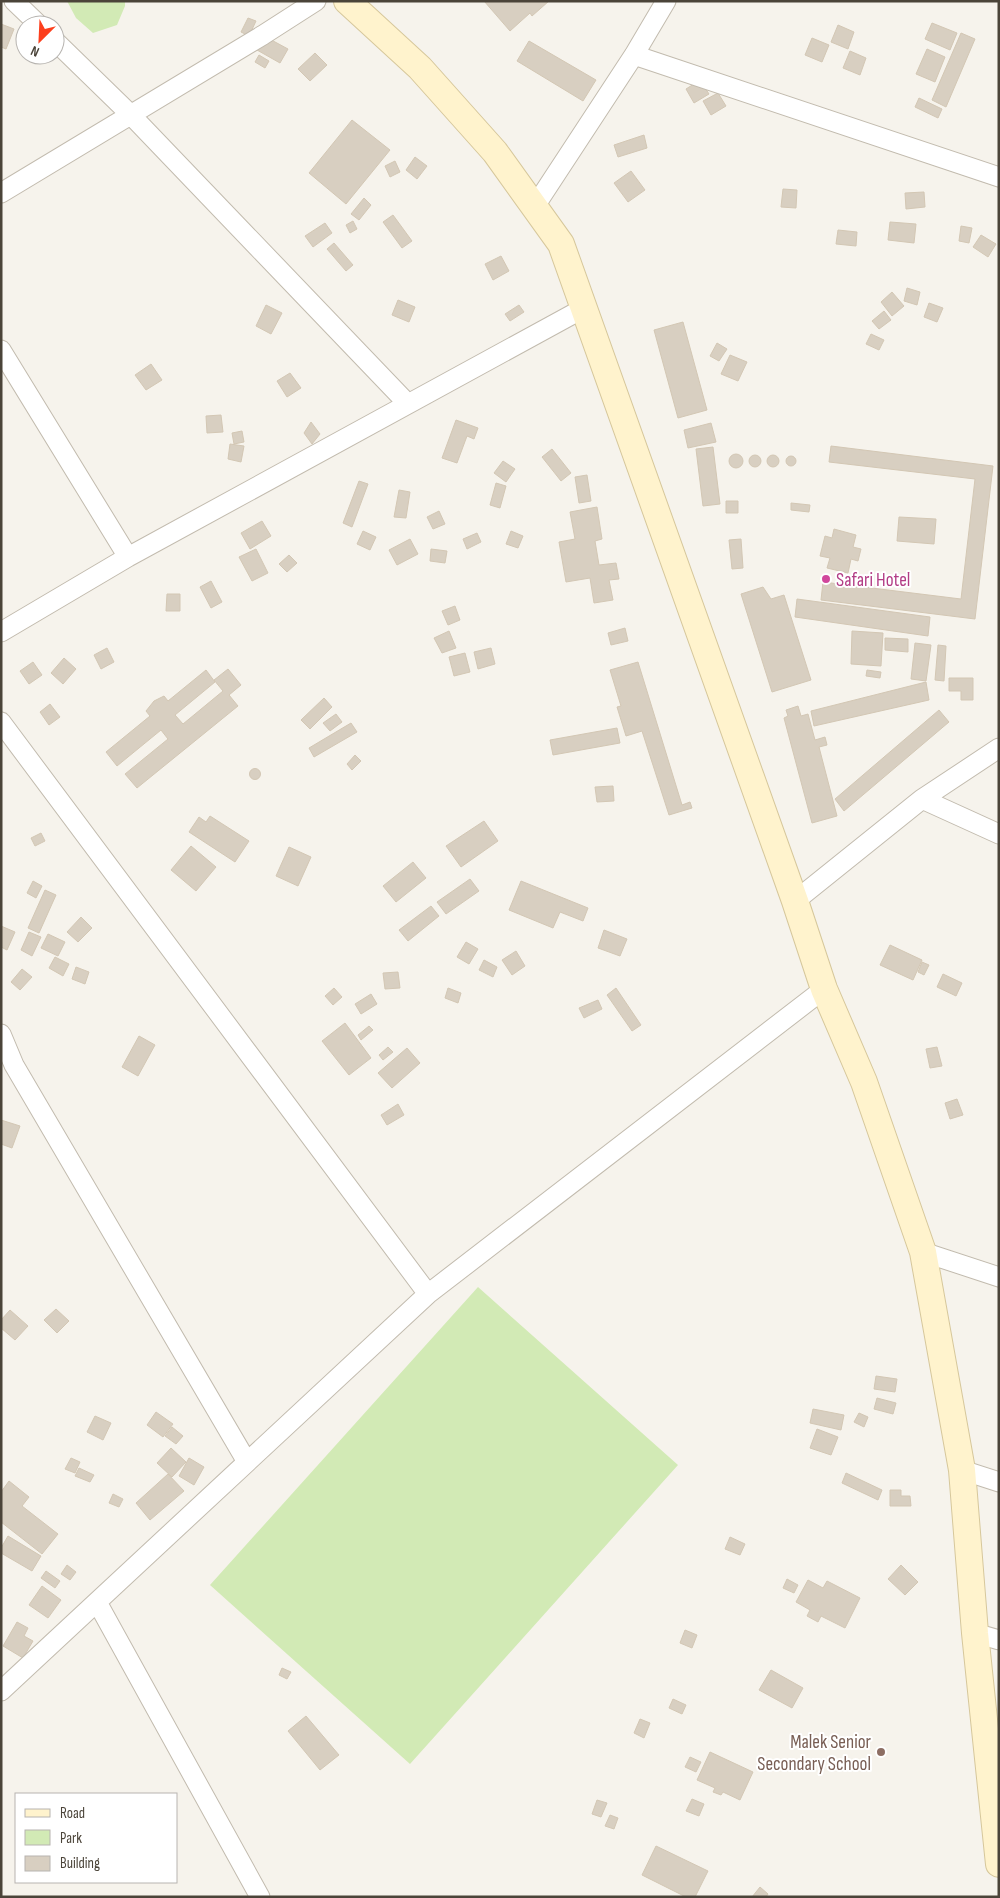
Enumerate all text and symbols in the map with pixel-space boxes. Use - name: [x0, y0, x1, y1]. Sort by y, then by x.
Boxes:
- north arrow: [15, 15, 65, 65]
- text: N: [28, 42, 42, 61]
- place label: Safari Hotel: [836, 569, 910, 592]
- marker: Safari Hotel: [820, 573, 832, 585]
- place label: Malek Senior Secondary School: [757, 1731, 872, 1776]
- marker: Malek Senior Secondary School: [875, 1746, 887, 1758]
- legend: [15, 1793, 178, 1883]
- text: Road: [60, 1804, 85, 1823]
- text: Park: [60, 1829, 82, 1848]
- text: Building: [60, 1854, 100, 1873]

